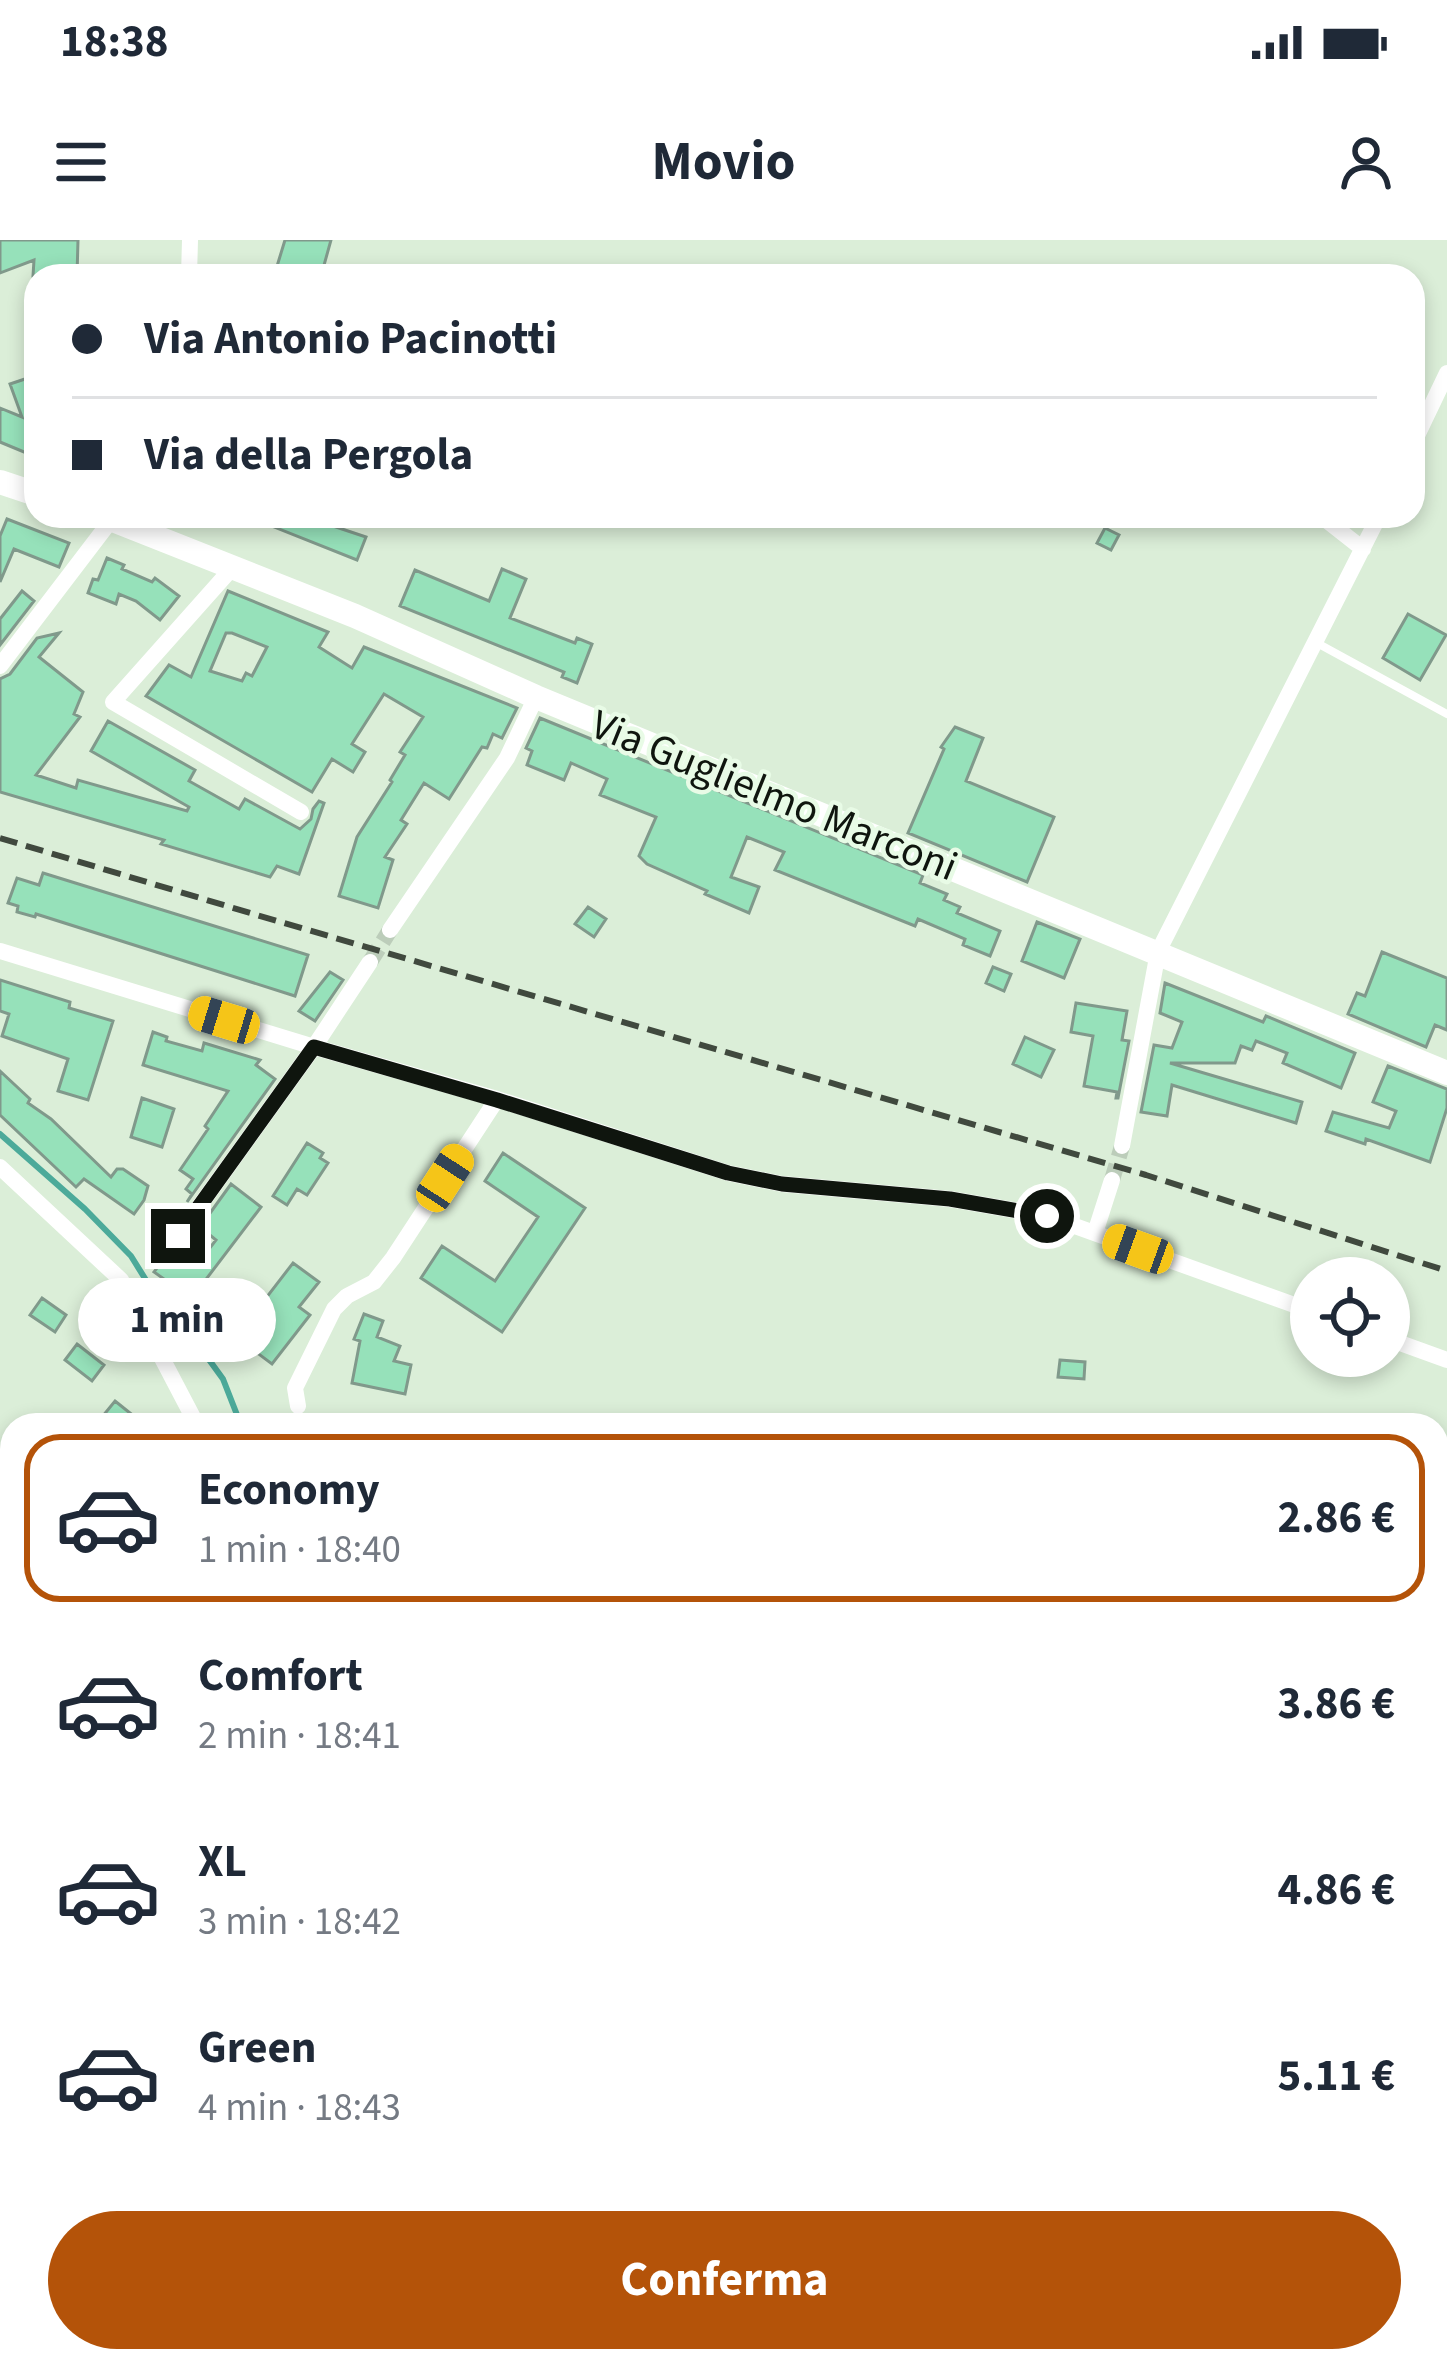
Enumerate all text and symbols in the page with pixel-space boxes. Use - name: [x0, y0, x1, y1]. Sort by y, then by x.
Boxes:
- text: 18:38: [60, 10, 169, 74]
- text: Movio: [652, 124, 795, 201]
- icon: menu: [48, 129, 114, 195]
- icon: person: [1333, 129, 1399, 195]
- text: Via Antonio Pacinotti: [144, 307, 557, 371]
- text: Via della Pergola: [144, 423, 473, 487]
- street label: Via Guglielmo Marconi: [582, 695, 966, 897]
- car: [184, 992, 264, 1048]
- car: [410, 1138, 480, 1218]
- route start: [1020, 1189, 1074, 1243]
- route end: [151, 1209, 205, 1263]
- car: [1098, 1220, 1178, 1278]
- map controls: [1290, 1257, 1410, 1377]
- button: locate: [1290, 1257, 1410, 1377]
- callout: 1 min: [79, 1278, 277, 1362]
- text: 1 min: [130, 1292, 224, 1348]
- text: Economy: [198, 1458, 380, 1522]
- icon: car: [54, 1464, 162, 1572]
- text: 2.86 €: [1277, 1486, 1395, 1550]
- text: 1 min · 18:40: [198, 1522, 401, 1578]
- text: Comfort: [198, 1644, 363, 1708]
- icon: car: [54, 1650, 162, 1758]
- text: 3.86 €: [1277, 1672, 1395, 1736]
- text: 2 min · 18:41: [198, 1708, 401, 1764]
- text: XL: [198, 1830, 247, 1894]
- icon: car: [54, 1836, 162, 1944]
- text: 4.86 €: [1277, 1858, 1395, 1922]
- text: 3 min · 18:42: [198, 1894, 401, 1950]
- text: Green: [198, 2016, 317, 2080]
- icon: car: [54, 2022, 162, 2130]
- text: 5.11 €: [1277, 2044, 1395, 2108]
- text: 4 min · 18:43: [198, 2080, 401, 2136]
- button: Conferma: [48, 2211, 1401, 2349]

